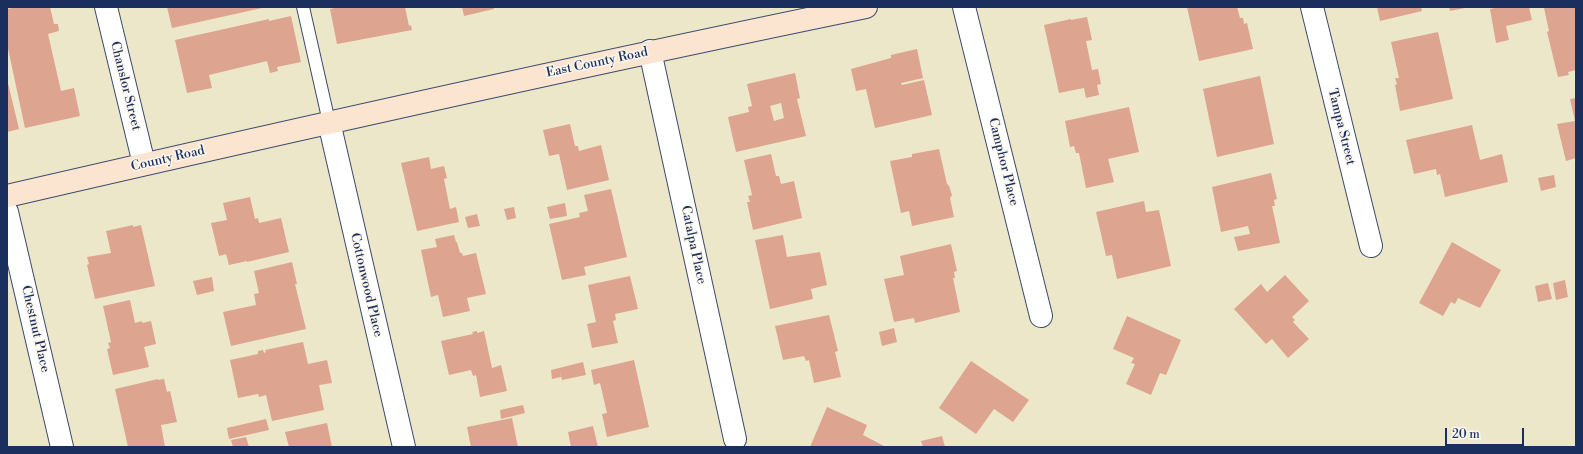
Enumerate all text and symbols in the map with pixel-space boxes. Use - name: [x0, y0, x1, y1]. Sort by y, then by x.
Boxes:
- street label: Chanslor Street: [106, 40, 144, 132]
- street label: East County Road: [545, 45, 649, 81]
- street label: Tampa Street: [1324, 87, 1358, 167]
- street label: Camphor Place: [985, 116, 1021, 208]
- street label: County Road: [130, 143, 206, 175]
- street label: Catalpa Place: [677, 204, 709, 286]
- street label: Cottonwood Place: [346, 232, 386, 338]
- street label: Chestnut Place: [17, 284, 53, 374]
- scale bar: [1447, 420, 1526, 446]
- text: 20 m: [1452, 427, 1480, 442]

